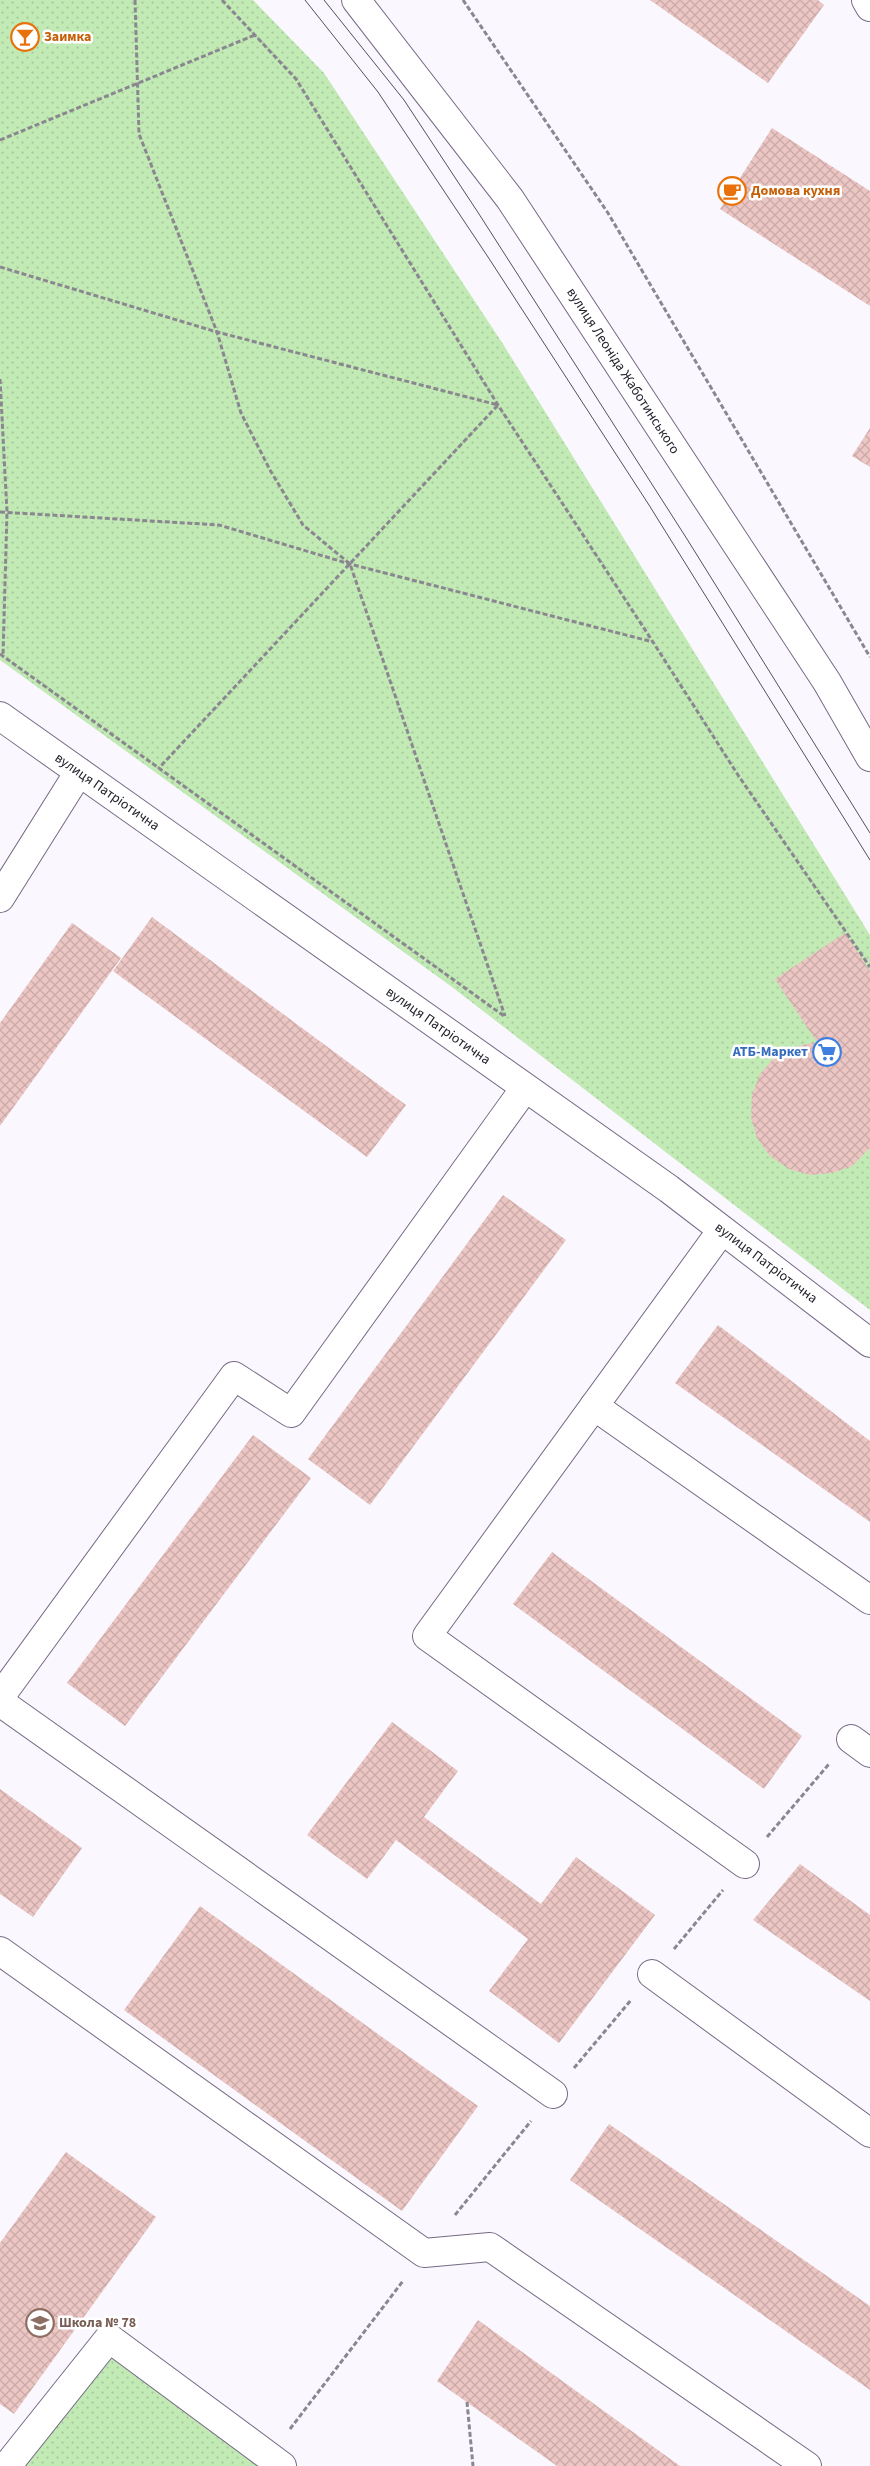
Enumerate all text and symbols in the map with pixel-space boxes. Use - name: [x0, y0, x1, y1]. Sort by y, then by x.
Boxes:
- bar icon: Заимка: [10, 22, 40, 52]
- place label: Заимка: [44, 27, 91, 47]
- cafe icon: Домова кухня: [717, 176, 747, 206]
- place label: Домова кухня: [751, 181, 840, 201]
- street label: вулиця Леоніда Жаботинського: [562, 284, 684, 458]
- street label: вулиця Патріотична: [50, 748, 164, 836]
- street label: вулиця Патріотична: [381, 982, 495, 1070]
- supermarket icon: АТБ-Маркет: [812, 1037, 842, 1067]
- place label: АТБ-Маркет: [732, 1042, 808, 1062]
- street label: вулиця Патріотична: [710, 1218, 822, 1308]
- school or university icon: Школа № 78: [25, 2308, 55, 2338]
- place label: Школа № 78: [59, 2313, 136, 2333]

